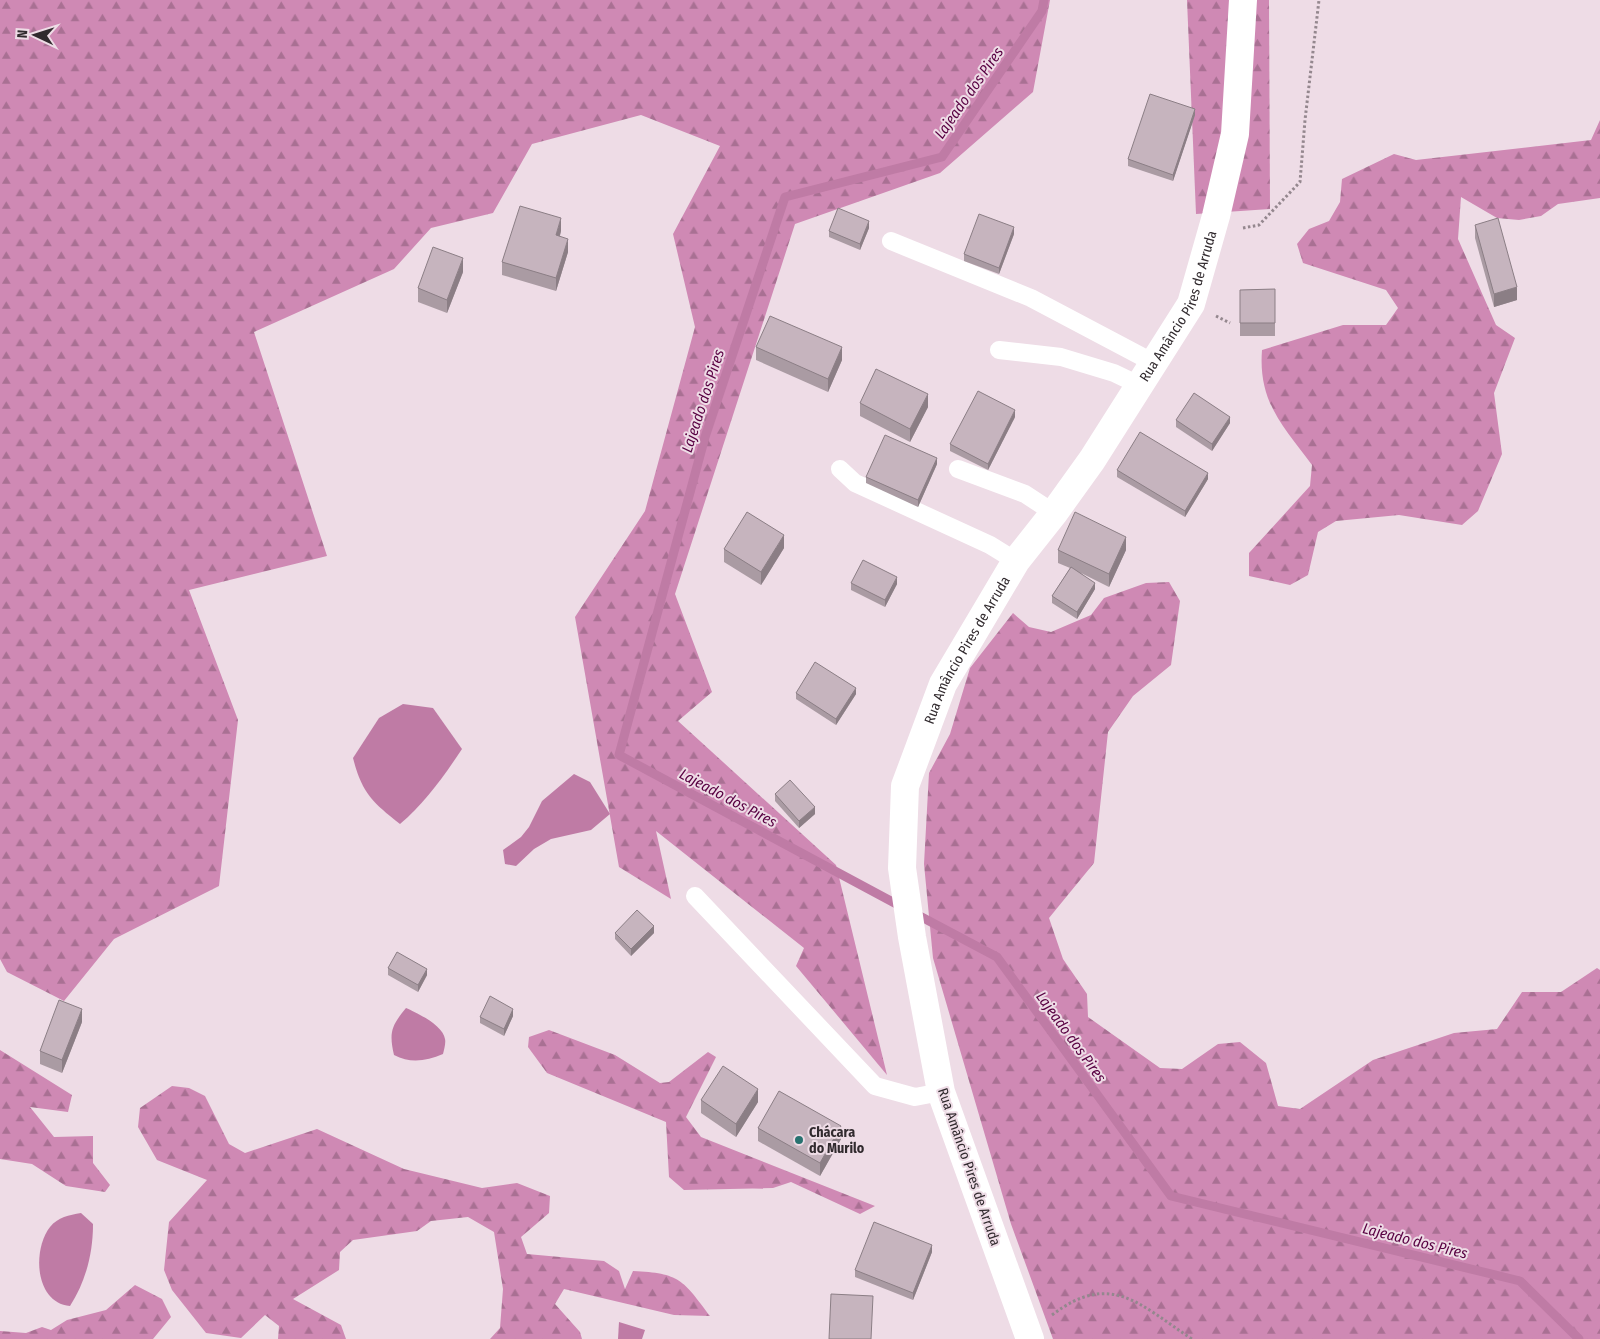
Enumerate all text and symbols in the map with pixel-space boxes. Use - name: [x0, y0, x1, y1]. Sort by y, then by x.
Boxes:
- north arrow: [10, 10, 60, 60]
- text: N: [14, 29, 31, 39]
- water label: Lajeado dos Pires: [931, 43, 1008, 142]
- street label: Rua Amâncio Pires de Arruda: [1136, 229, 1220, 385]
- water label: Lajeado dos Pires: [678, 347, 728, 455]
- street label: Rua Amâncio Pires de Arruda: [920, 573, 1014, 726]
- water label: Lajeado dos Pires: [676, 765, 780, 831]
- water label: Lajeado dos Pires: [1032, 988, 1110, 1086]
- street label: Rua Amâncio Pires de Arruda: [934, 1086, 1004, 1248]
- place label: Chácara do Murilo: [809, 1124, 865, 1157]
- marker: Chácara do Murilo: [793, 1134, 805, 1146]
- water label: Lajeado dos Pires: [1361, 1219, 1470, 1263]

